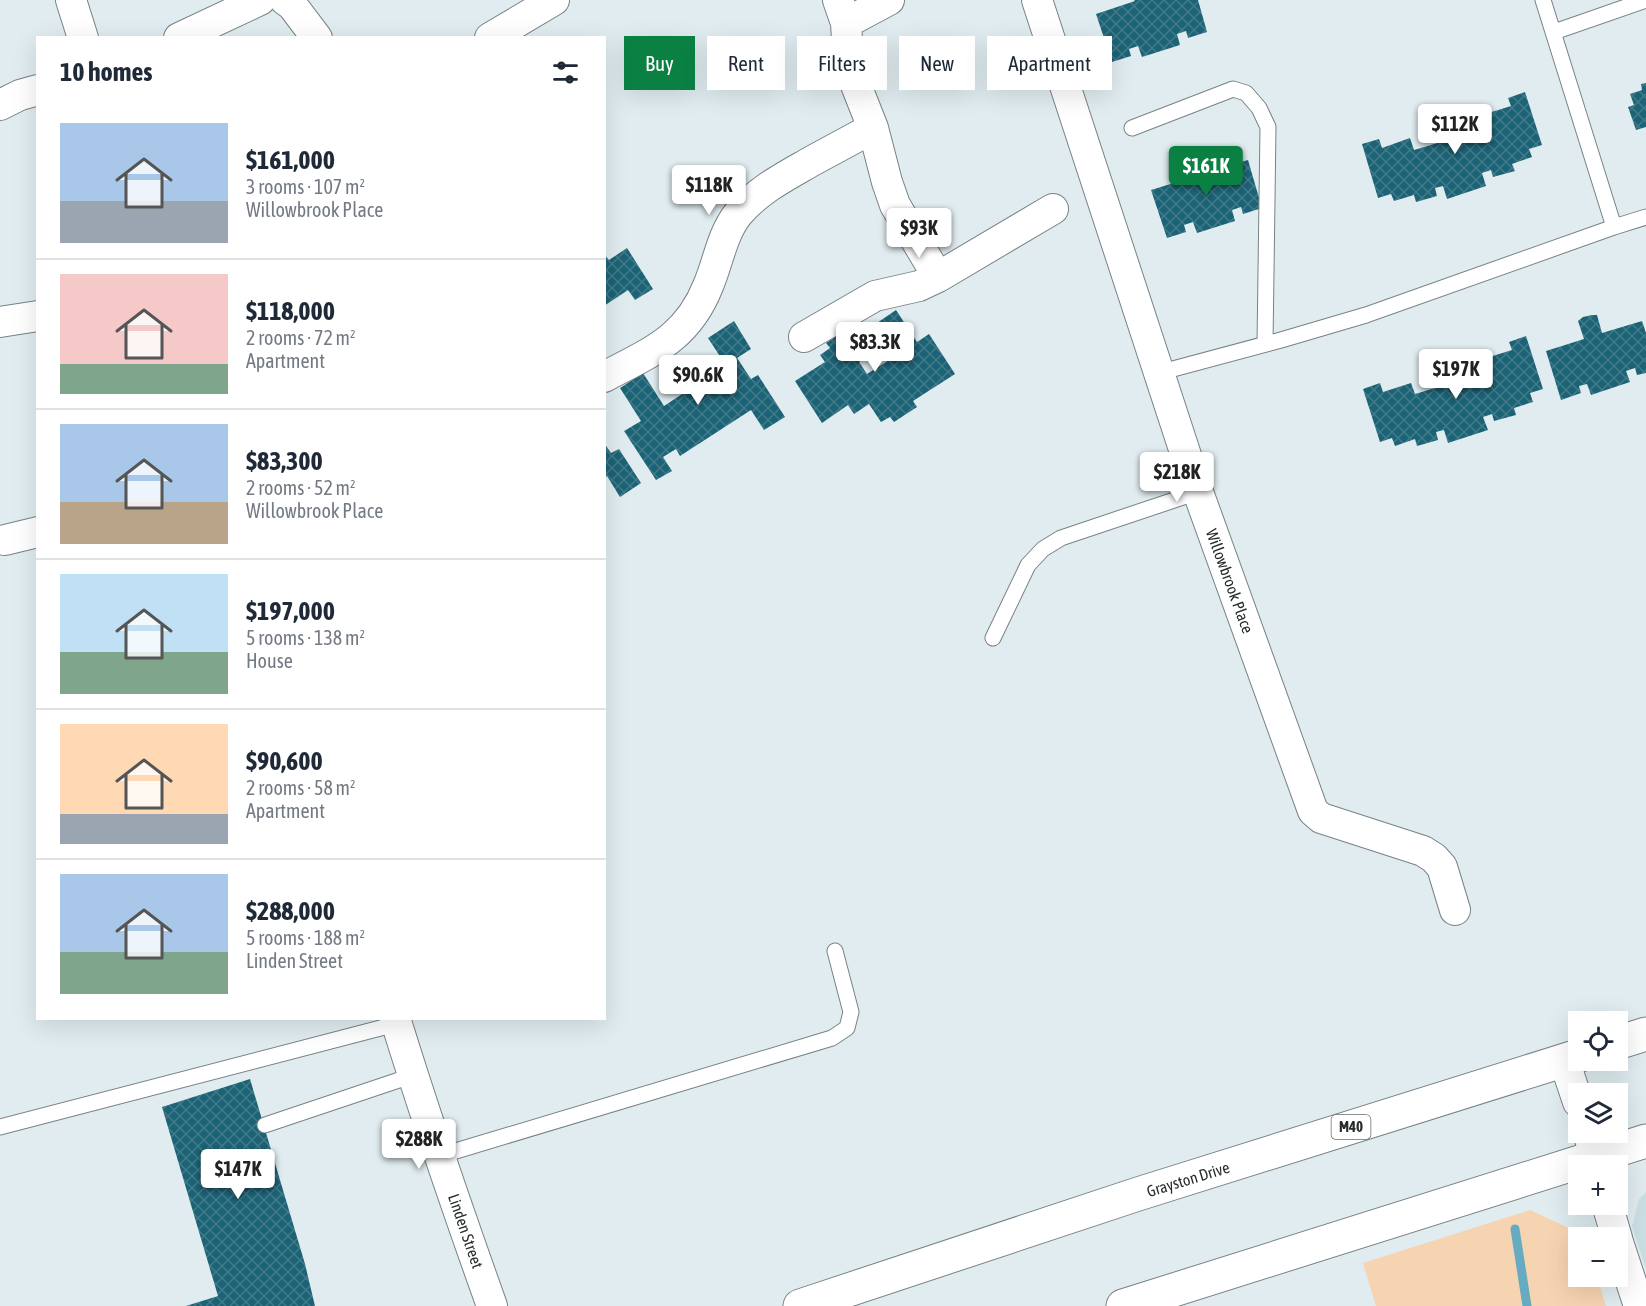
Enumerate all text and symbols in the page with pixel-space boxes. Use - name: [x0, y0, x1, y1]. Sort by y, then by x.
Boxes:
- chip: Buy: [624, 36, 695, 90]
- chip: Rent: [707, 36, 785, 90]
- chip: Filters: [797, 36, 887, 90]
- chip: New: [899, 36, 975, 90]
- chip: Apartment: [987, 36, 1112, 90]
- icon: filters: [549, 56, 582, 89]
- text: 10 homes: [60, 57, 153, 87]
- pin: $112K: [1413, 104, 1497, 155]
- text: $112K: [1432, 112, 1478, 135]
- text: $161,000: [246, 145, 335, 175]
- pin: $161K: [1164, 146, 1248, 197]
- icon: home: [108, 147, 180, 219]
- text: $161K: [1183, 154, 1229, 177]
- pin: $118K: [667, 165, 751, 216]
- text: $118K: [686, 173, 732, 196]
- text: 3 rooms · 107 m²: [246, 175, 365, 198]
- text: Willowbrook Place: [246, 198, 383, 221]
- pin: $93K: [883, 208, 955, 259]
- text: $93K: [901, 216, 938, 239]
- text: $118,000: [246, 296, 335, 326]
- icon: home: [108, 298, 180, 370]
- pin: $83.3K: [826, 322, 924, 373]
- text: 2 rooms · 72 m²: [246, 326, 356, 349]
- text: $83.3K: [850, 330, 900, 353]
- text: Apartment: [246, 349, 325, 372]
- pin: $197K: [1414, 349, 1498, 400]
- pin: $90.6K: [649, 355, 747, 406]
- text: $197K: [1433, 357, 1479, 380]
- text: $90.6K: [673, 363, 723, 386]
- text: $83,300: [246, 446, 323, 476]
- icon: home: [108, 448, 180, 520]
- pin: $218K: [1135, 452, 1219, 503]
- text: $218K: [1154, 460, 1200, 483]
- text: 2 rooms · 52 m²: [246, 476, 356, 499]
- text: Willowbrook Place: [246, 499, 383, 522]
- street label: Willowbrook Place: [1203, 526, 1257, 636]
- text: $197,000: [246, 596, 335, 626]
- icon: home: [108, 598, 180, 670]
- text: 5 rooms · 138 m²: [246, 626, 365, 649]
- text: House: [246, 649, 293, 672]
- text: $90,600: [246, 746, 323, 776]
- icon: home: [108, 748, 180, 820]
- text: 2 rooms · 58 m²: [246, 776, 356, 799]
- text: Apartment: [246, 799, 325, 822]
- text: $288,000: [246, 896, 335, 926]
- icon: home: [108, 898, 180, 970]
- text: 5 rooms · 188 m²: [246, 926, 365, 949]
- text: Linden Street: [246, 949, 343, 972]
- map controls: [1568, 1011, 1628, 1287]
- button: locate: [1568, 1011, 1628, 1071]
- button: layers: [1568, 1083, 1628, 1143]
- road number: M40: [1332, 1115, 1370, 1139]
- pin: $288K: [377, 1119, 461, 1170]
- text: $288K: [396, 1127, 442, 1150]
- pin: $147K: [196, 1149, 280, 1200]
- button: +: [1568, 1155, 1628, 1215]
- text: $147K: [215, 1157, 261, 1180]
- street label: Grayston Drive: [1144, 1158, 1232, 1201]
- street label: Linden Street: [445, 1191, 487, 1271]
- button: −: [1568, 1227, 1628, 1287]

